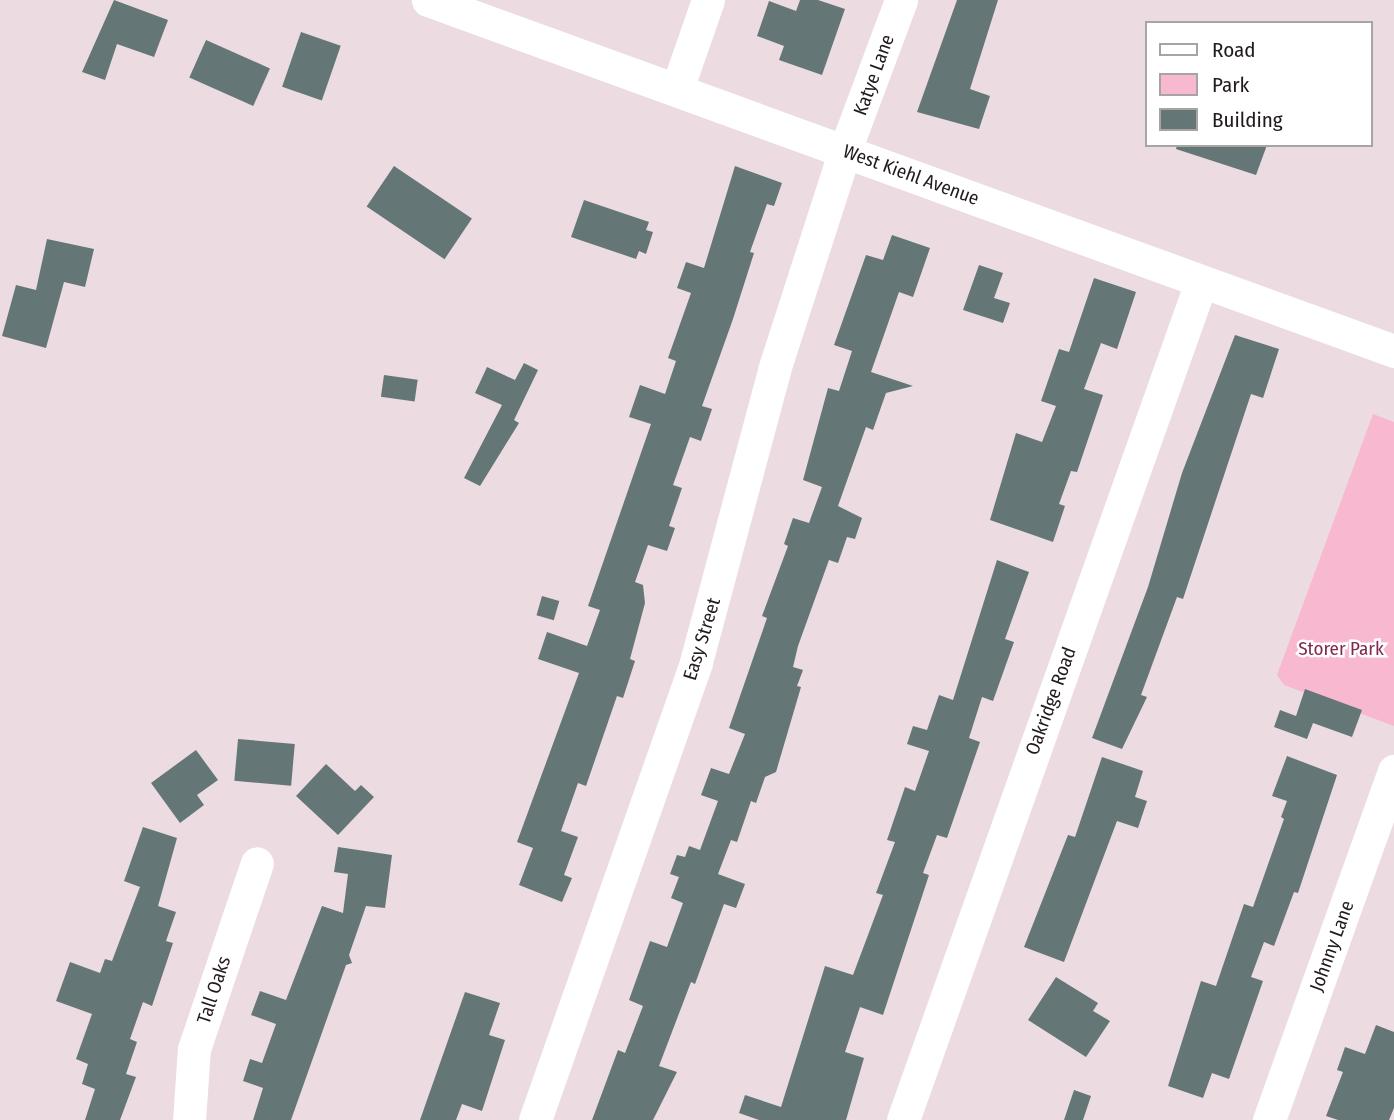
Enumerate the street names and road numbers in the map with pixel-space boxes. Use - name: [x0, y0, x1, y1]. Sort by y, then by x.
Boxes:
- street label: Katye Lane: [849, 31, 899, 119]
- street label: West Kiehl Avenue: [840, 140, 982, 210]
- street label: Easy Street: [679, 595, 725, 683]
- street label: Oakridge Road: [1021, 644, 1081, 758]
- street label: Johnny Lane: [1305, 897, 1359, 995]
- street label: Tall Oaks: [192, 953, 236, 1027]

